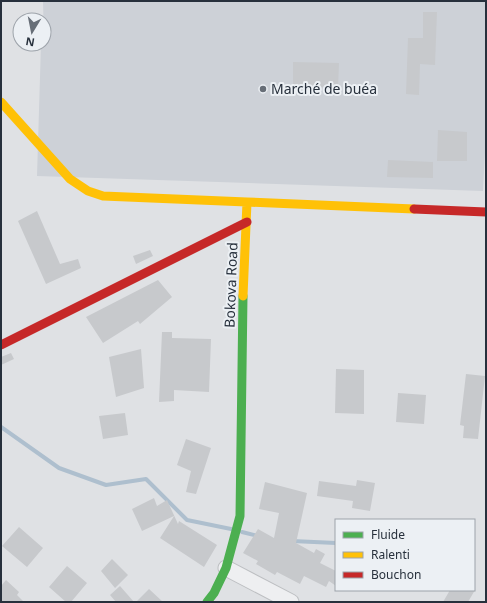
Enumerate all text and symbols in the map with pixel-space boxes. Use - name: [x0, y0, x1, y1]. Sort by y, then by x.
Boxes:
- north arrow: [12, 12, 52, 52]
- text: N: [24, 34, 36, 51]
- place label: Marché de buéa: [271, 79, 377, 98]
- marker: Marché de buéa: [258, 84, 268, 94]
- street label: Bokova Road: [220, 242, 241, 328]
- legend: [335, 519, 475, 591]
- text: Fluide: [371, 526, 405, 543]
- text: Ralenti: [371, 546, 410, 563]
- text: Bouchon: [371, 566, 421, 583]

